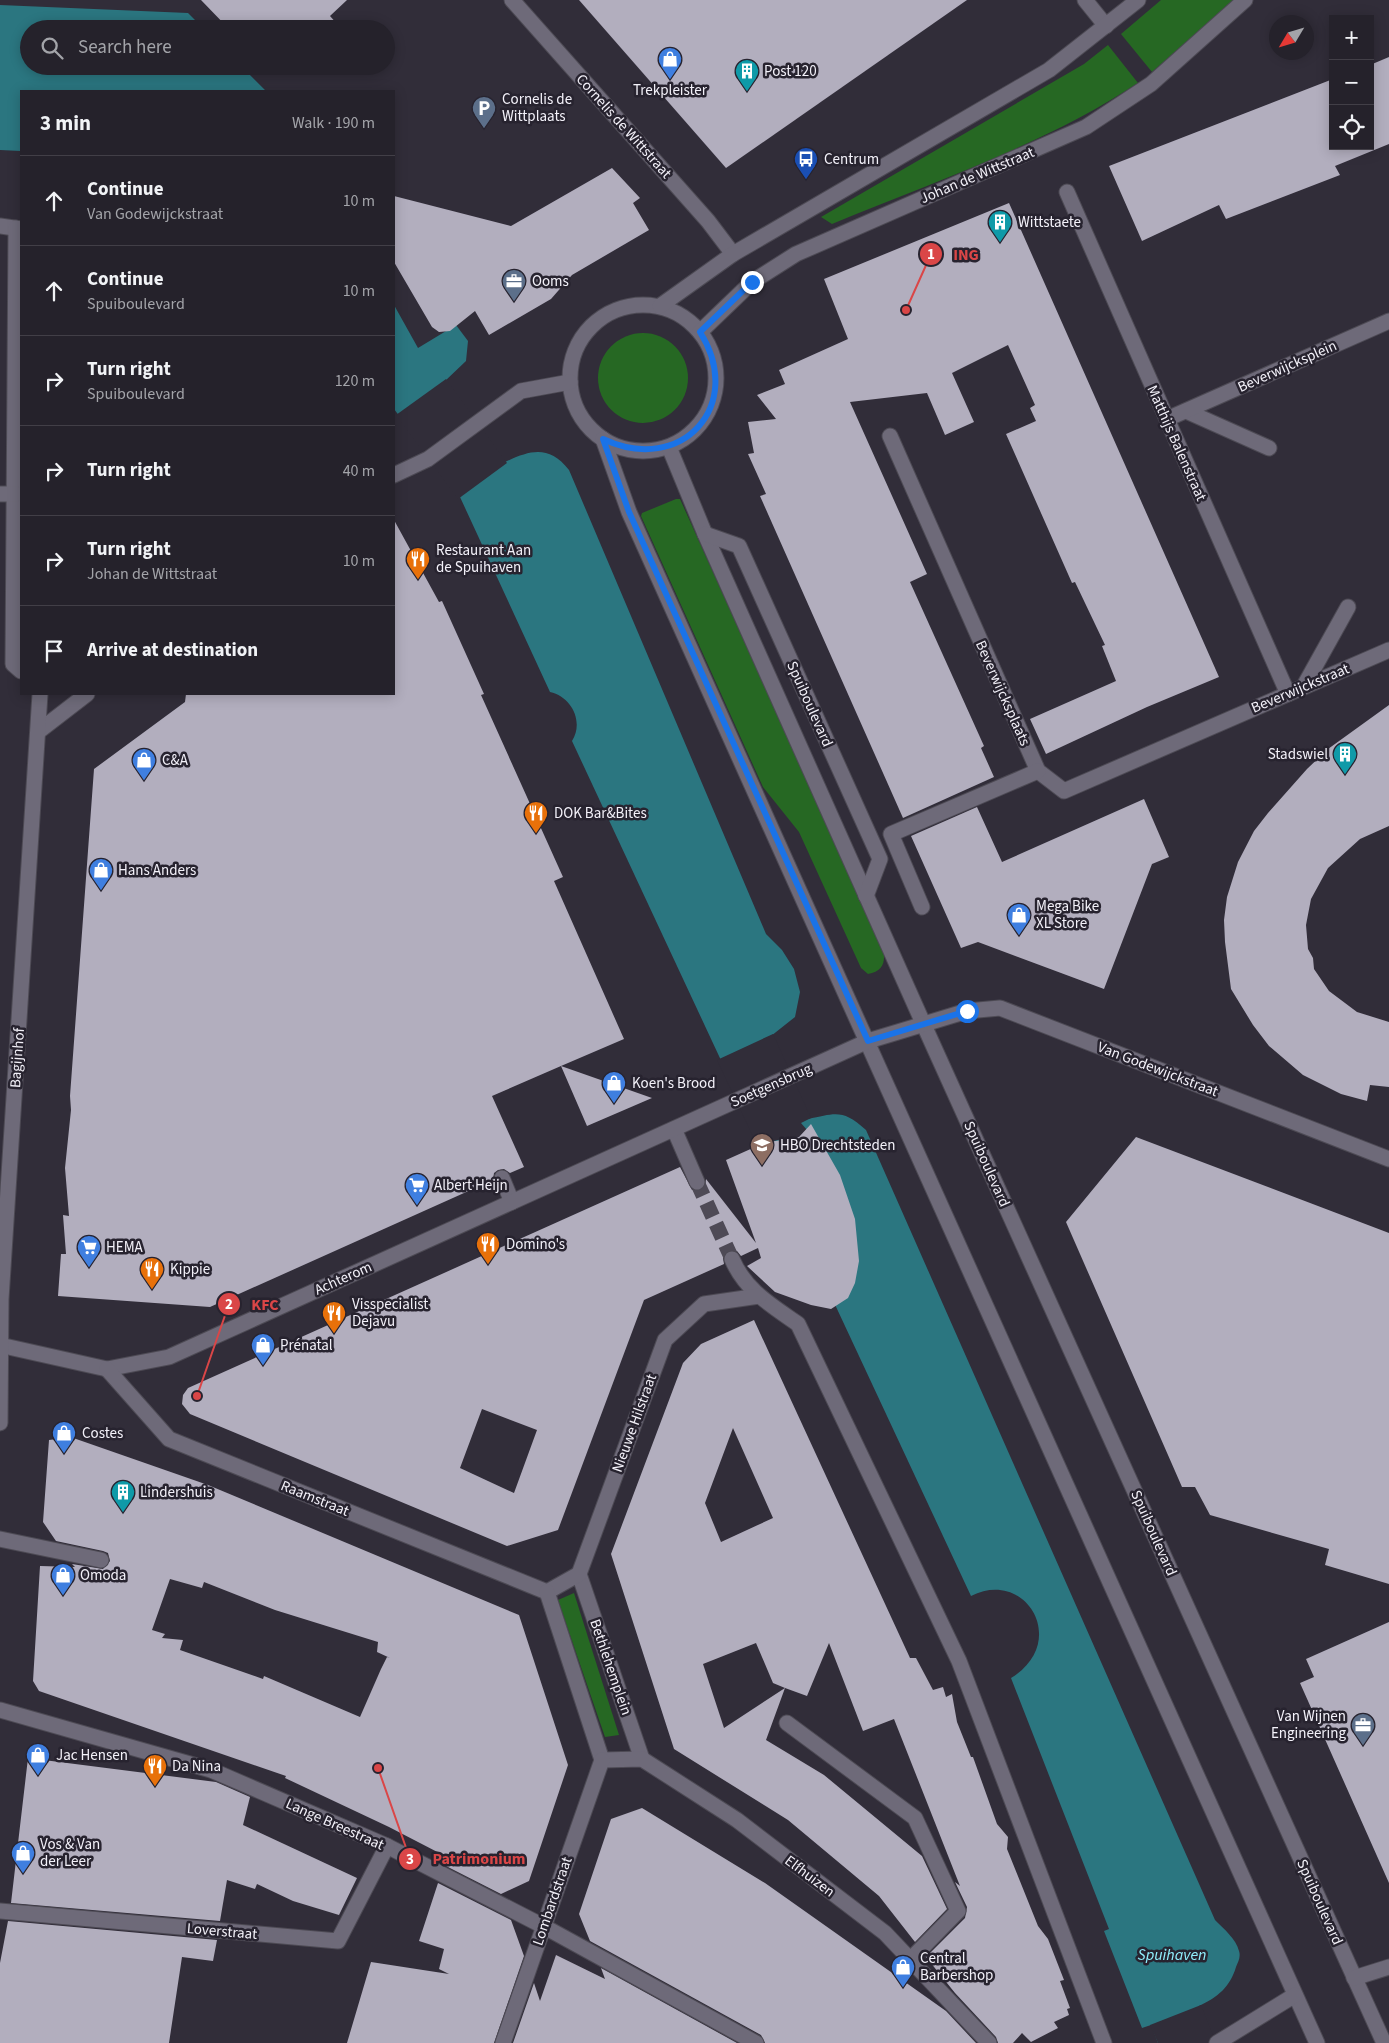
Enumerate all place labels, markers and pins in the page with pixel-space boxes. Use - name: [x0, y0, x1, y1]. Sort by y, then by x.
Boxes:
- shop icon: Trekpleister: [657, 46, 683, 80]
- building icon: Post 120: [734, 58, 760, 92]
- place label: Post 120: [764, 61, 817, 82]
- place label: Trekpleister: [633, 80, 708, 101]
- place label: Cornelis de Wittplaats: [502, 89, 572, 127]
- parking icon: Cornelis de Wittplaats: [471, 95, 497, 129]
- bus stop icon: Centrum: [793, 146, 819, 180]
- place label: Centrum: [824, 149, 879, 170]
- building icon: Wittstaete: [987, 209, 1013, 243]
- place label: Wittstaete: [1018, 212, 1081, 233]
- callout: ING: [918, 238, 989, 269]
- office icon: Ooms: [501, 268, 527, 302]
- place label: Ooms: [532, 271, 569, 292]
- place label: Restaurant Aan de Spuihaven: [436, 540, 531, 578]
- restaurant icon: Restaurant Aan de Spuihaven: [405, 546, 431, 580]
- building icon: Stadswiel: [1332, 741, 1358, 775]
- place label: Stadswiel: [1268, 744, 1328, 765]
- shop icon: C&A: [131, 747, 157, 781]
- place label: C&A: [162, 750, 189, 771]
- restaurant icon: DOK Bar&Bites: [523, 800, 549, 834]
- place label: DOK Bar&Bites: [554, 803, 647, 824]
- shop icon: Hans Anders: [88, 857, 114, 891]
- place label: Hans Anders: [118, 860, 196, 881]
- place label: Mega Bike XL Store: [1036, 896, 1099, 934]
- shop icon: Mega Bike XL Store: [1006, 902, 1032, 936]
- shop icon: Koen's Brood: [601, 1070, 627, 1104]
- place label: Koen's Brood: [632, 1073, 716, 1094]
- school or university icon: HBO Drechtsteden: [749, 1132, 775, 1166]
- place label: HBO Drechtsteden: [780, 1135, 895, 1156]
- supermarket icon: Albert Heijn: [404, 1172, 430, 1206]
- place label: Albert Heijn: [434, 1175, 508, 1196]
- restaurant icon: Domino's: [475, 1231, 501, 1265]
- supermarket icon: HEMA: [76, 1234, 102, 1268]
- place label: Domino's: [506, 1234, 565, 1255]
- place label: HEMA: [106, 1237, 144, 1258]
- restaurant icon: Kippie: [139, 1256, 165, 1290]
- place label: Kippie: [170, 1259, 210, 1280]
- callout: KFC: [216, 1289, 288, 1320]
- place label: Visspecialist Dejavu: [352, 1294, 428, 1332]
- restaurant icon: Visspecialist Dejavu: [321, 1300, 347, 1334]
- shop icon: Prénatal: [250, 1332, 276, 1366]
- place label: Prénatal: [280, 1335, 333, 1356]
- shop icon: Costes: [51, 1420, 77, 1454]
- place label: Costes: [82, 1423, 123, 1444]
- building icon: Lindershuis: [110, 1479, 136, 1513]
- place label: Lindershuis: [140, 1482, 213, 1503]
- shop icon: Omoda: [50, 1562, 76, 1596]
- place label: Omoda: [80, 1565, 126, 1586]
- place label: Van Wijnen Engineering: [1271, 1706, 1346, 1744]
- office icon: Van Wijnen Engineering: [1350, 1712, 1376, 1746]
- shop icon: Jac Hensen: [25, 1742, 51, 1776]
- place label: Jac Hensen: [56, 1745, 128, 1766]
- restaurant icon: Da Nina: [142, 1753, 168, 1787]
- place label: Da Nina: [172, 1756, 221, 1777]
- place label: Vos & Van der Leer: [40, 1834, 100, 1872]
- shop icon: Vos & Van der Leer: [10, 1840, 36, 1874]
- callout: Patrimonium: [398, 1843, 536, 1874]
- place label: Central Barbershop: [920, 1948, 993, 1986]
- shop icon: Central Barbershop: [890, 1954, 916, 1988]

